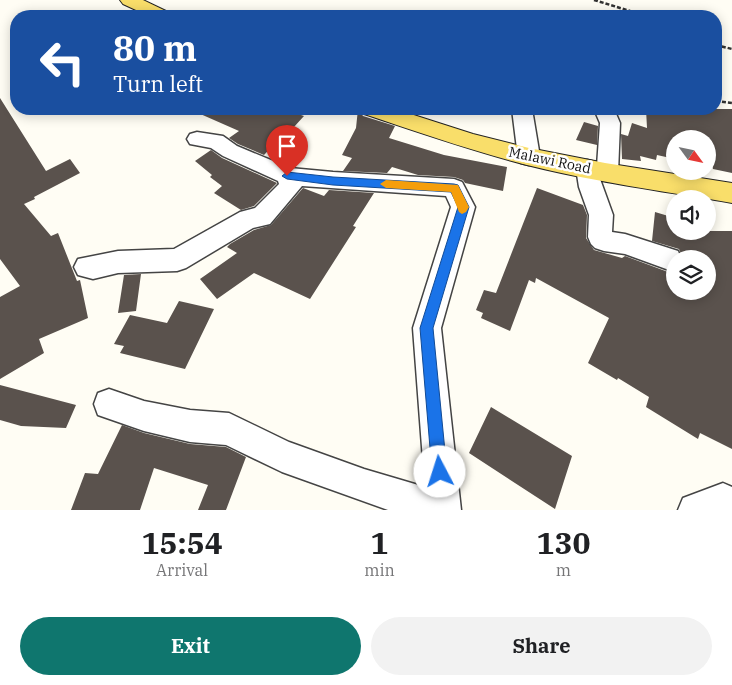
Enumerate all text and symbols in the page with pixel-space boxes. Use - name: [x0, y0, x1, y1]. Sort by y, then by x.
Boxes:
- text: 80 m: [113, 25, 197, 71]
- icon: left: [30, 30, 95, 95]
- text: Turn left: [113, 69, 203, 98]
- pin: [266, 125, 308, 176]
- north arrow: [666, 130, 716, 180]
- map controls: [666, 130, 716, 300]
- icon: arrive: [273, 132, 301, 160]
- street label: Malawi Road: [507, 143, 593, 178]
- button: sound: [666, 190, 716, 240]
- button: layers: [666, 250, 716, 300]
- position arrow: [413, 445, 465, 497]
- text: 15:54: [142, 523, 223, 562]
- text: 1: [371, 523, 389, 562]
- text: 130: [536, 523, 590, 562]
- text: Arrival: [156, 560, 208, 580]
- text: min: [364, 560, 395, 580]
- text: m: [556, 560, 571, 580]
- button: Exit: [20, 617, 361, 675]
- button: Share: [371, 617, 712, 675]

